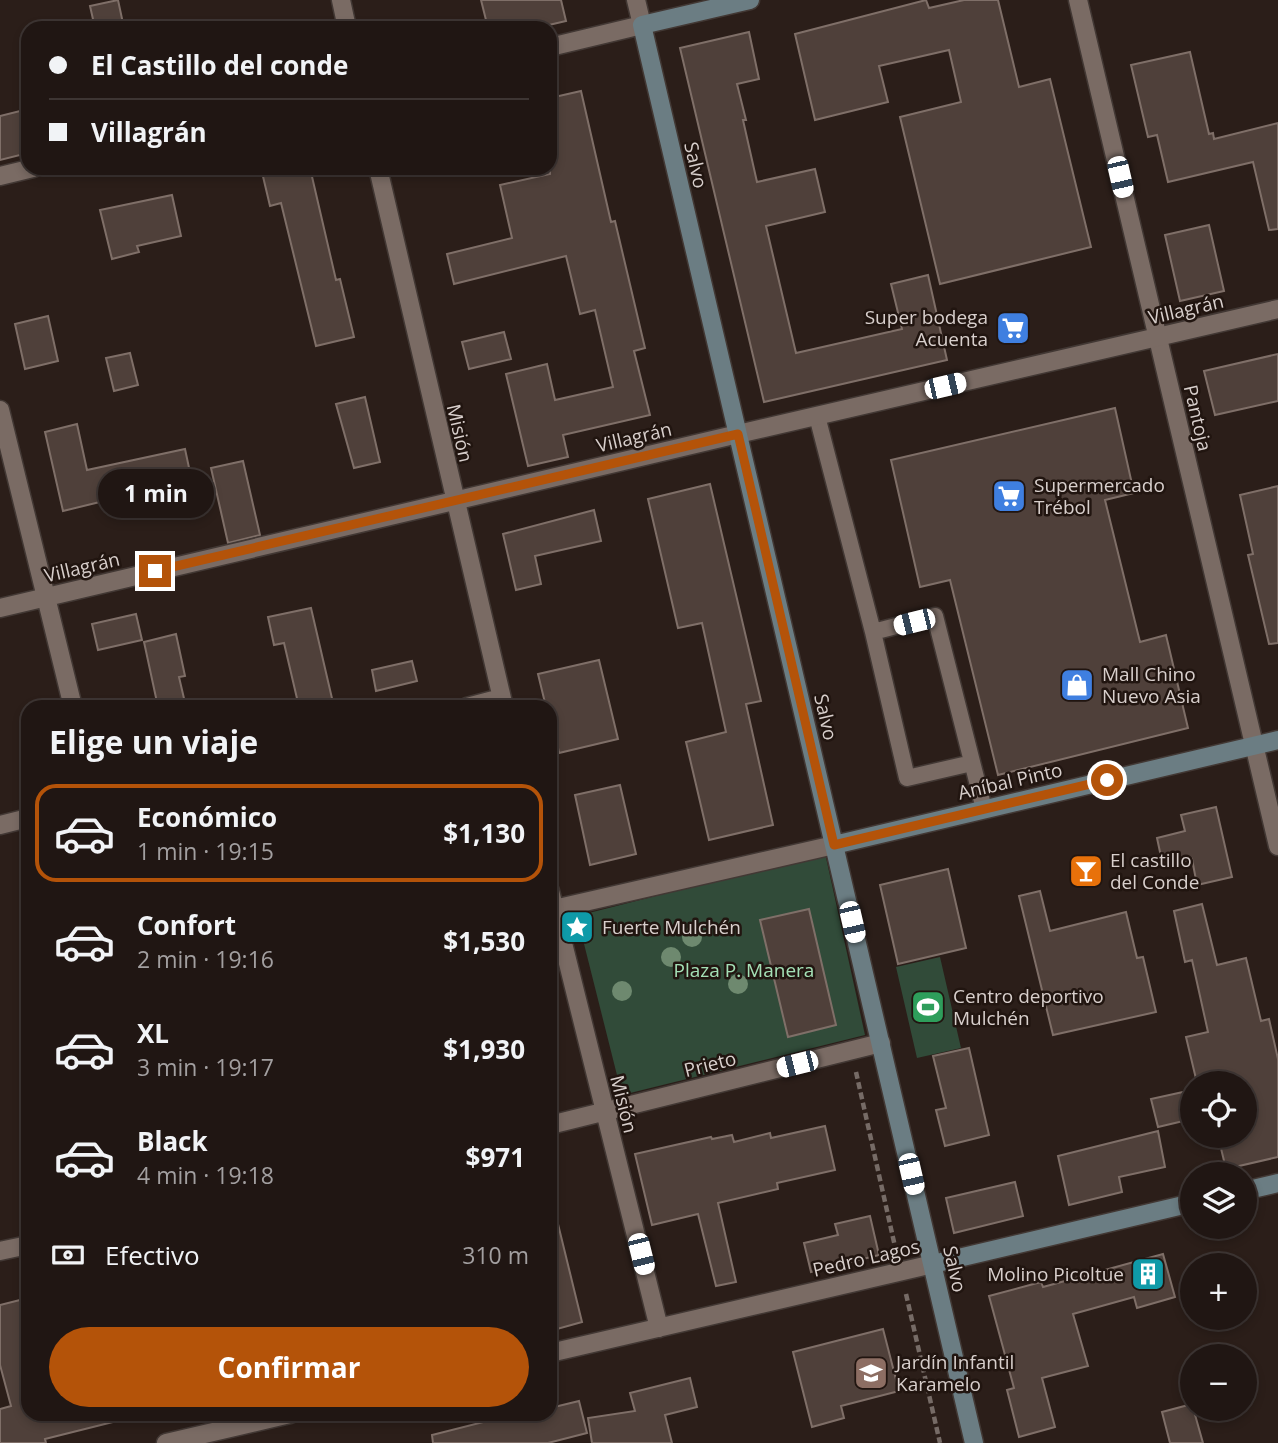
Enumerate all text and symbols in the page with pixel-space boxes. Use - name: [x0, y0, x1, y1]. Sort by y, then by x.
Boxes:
- text: El Castillo del conde: [91, 47, 348, 83]
- text: Villagrán: [91, 114, 207, 150]
- street label: Salvo: [678, 139, 714, 191]
- car: [1106, 154, 1135, 200]
- street label: Villagrán: [1146, 288, 1226, 330]
- place label: Super bodega Acuenta: [865, 304, 988, 352]
- supermarket icon: Super bodega Acuenta: [994, 309, 1032, 347]
- car: [923, 371, 968, 401]
- street label: Pantoja: [1178, 382, 1218, 454]
- street label: Misión: [441, 401, 479, 465]
- street label: Villagrán: [594, 416, 674, 458]
- callout: 1 min: [97, 470, 213, 518]
- place label: Supermercado Trébol: [1034, 472, 1165, 520]
- text: 1 min: [124, 477, 188, 509]
- supermarket icon: Supermercado Trébol: [990, 477, 1028, 515]
- street label: Villagrán: [42, 546, 122, 588]
- route end: [139, 555, 171, 587]
- car: [892, 607, 937, 637]
- place label: Mall Chino Nuevo Asia: [1102, 661, 1201, 709]
- shop icon: Mall Chino Nuevo Asia: [1058, 666, 1096, 704]
- street label: Salvo: [808, 691, 844, 743]
- text: Elige un viaje: [49, 720, 258, 763]
- street label: Aníbal Pinto: [955, 756, 1065, 806]
- route start: [1091, 764, 1123, 796]
- text: Económico: [137, 799, 277, 835]
- icon: car: [53, 802, 116, 865]
- text: $1,130: [443, 815, 525, 851]
- text: 1 min · 19:15: [137, 835, 274, 867]
- place label: El castillo del Conde: [1110, 847, 1199, 895]
- bar icon: El castillo del Conde: [1067, 852, 1105, 890]
- car: [838, 899, 867, 945]
- text: Confort: [137, 907, 236, 943]
- place icon: Fuerte Mulchén: [558, 908, 596, 946]
- icon: car: [53, 910, 116, 973]
- place label: Fuerte Mulchén: [602, 914, 741, 940]
- text: $1,530: [443, 923, 525, 959]
- text: 2 min · 19:16: [137, 943, 274, 975]
- park label: Plaza P. Manera: [674, 957, 814, 983]
- place label: Centro deportivo Mulchén: [953, 983, 1104, 1031]
- sports icon: Centro deportivo Mulchén: [909, 988, 947, 1026]
- text: XL: [137, 1015, 169, 1051]
- icon: car: [53, 1018, 116, 1081]
- text: $1,930: [443, 1031, 525, 1067]
- street label: Prieto: [681, 1045, 739, 1083]
- car: [775, 1049, 820, 1079]
- text: 3 min · 19:17: [137, 1051, 274, 1083]
- map controls: [1180, 1071, 1257, 1421]
- button: locate: [1180, 1071, 1257, 1148]
- street label: Misión: [604, 1072, 644, 1136]
- text: Black: [137, 1123, 208, 1159]
- icon: car: [53, 1126, 116, 1189]
- text: $971: [466, 1139, 525, 1175]
- car: [897, 1151, 926, 1197]
- text: 4 min · 19:18: [137, 1159, 274, 1191]
- button: layers: [1180, 1162, 1257, 1239]
- car: [626, 1231, 657, 1277]
- street label: Pedro Lagos: [810, 1233, 922, 1283]
- icon: cash: [49, 1236, 87, 1274]
- text: Efectivo: [105, 1237, 200, 1273]
- text: 310 m: [462, 1239, 529, 1271]
- street label: Salvo: [937, 1243, 973, 1295]
- button: +: [1180, 1253, 1257, 1330]
- building icon: Molino Picoltue: [1129, 1255, 1167, 1293]
- place label: Molino Picoltue: [987, 1261, 1124, 1287]
- button: Confirmar: [49, 1327, 529, 1407]
- button: −: [1180, 1344, 1257, 1421]
- place label: Jardín Infantil Karamelo: [894, 1349, 1014, 1397]
- school or university icon: Jardín Infantil Karamelo: [852, 1354, 890, 1392]

